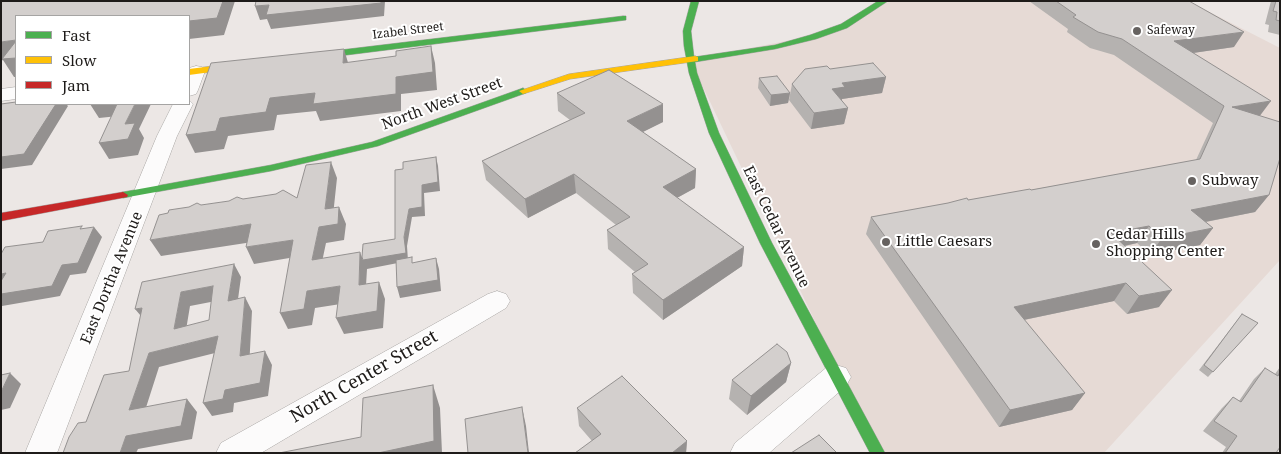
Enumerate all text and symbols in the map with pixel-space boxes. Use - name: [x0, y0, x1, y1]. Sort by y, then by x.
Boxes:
- legend: [15, 15, 190, 105]
- street label: Izabel Street: [372, 20, 444, 42]
- place label: Safeway: [1147, 24, 1195, 38]
- text: Fast: [62, 25, 91, 45]
- marker: Safeway: [1131, 25, 1143, 37]
- text: Slow: [62, 50, 96, 70]
- street label: North West Street: [379, 74, 505, 134]
- text: Jam: [62, 75, 90, 95]
- street label: East Cedar Avenue: [739, 163, 813, 291]
- place label: Subway: [1202, 172, 1258, 190]
- marker: Subway: [1186, 175, 1198, 187]
- street label: East Dortha Avenue: [77, 209, 147, 347]
- place label: Cedar Hills Shopping Center: [1106, 226, 1224, 261]
- place label: Little Caesars: [896, 233, 992, 251]
- marker: Little Caesars: [880, 236, 892, 248]
- marker: Cedar Hills Shopping Center: [1090, 238, 1102, 250]
- street label: North Center Street: [286, 326, 442, 428]

